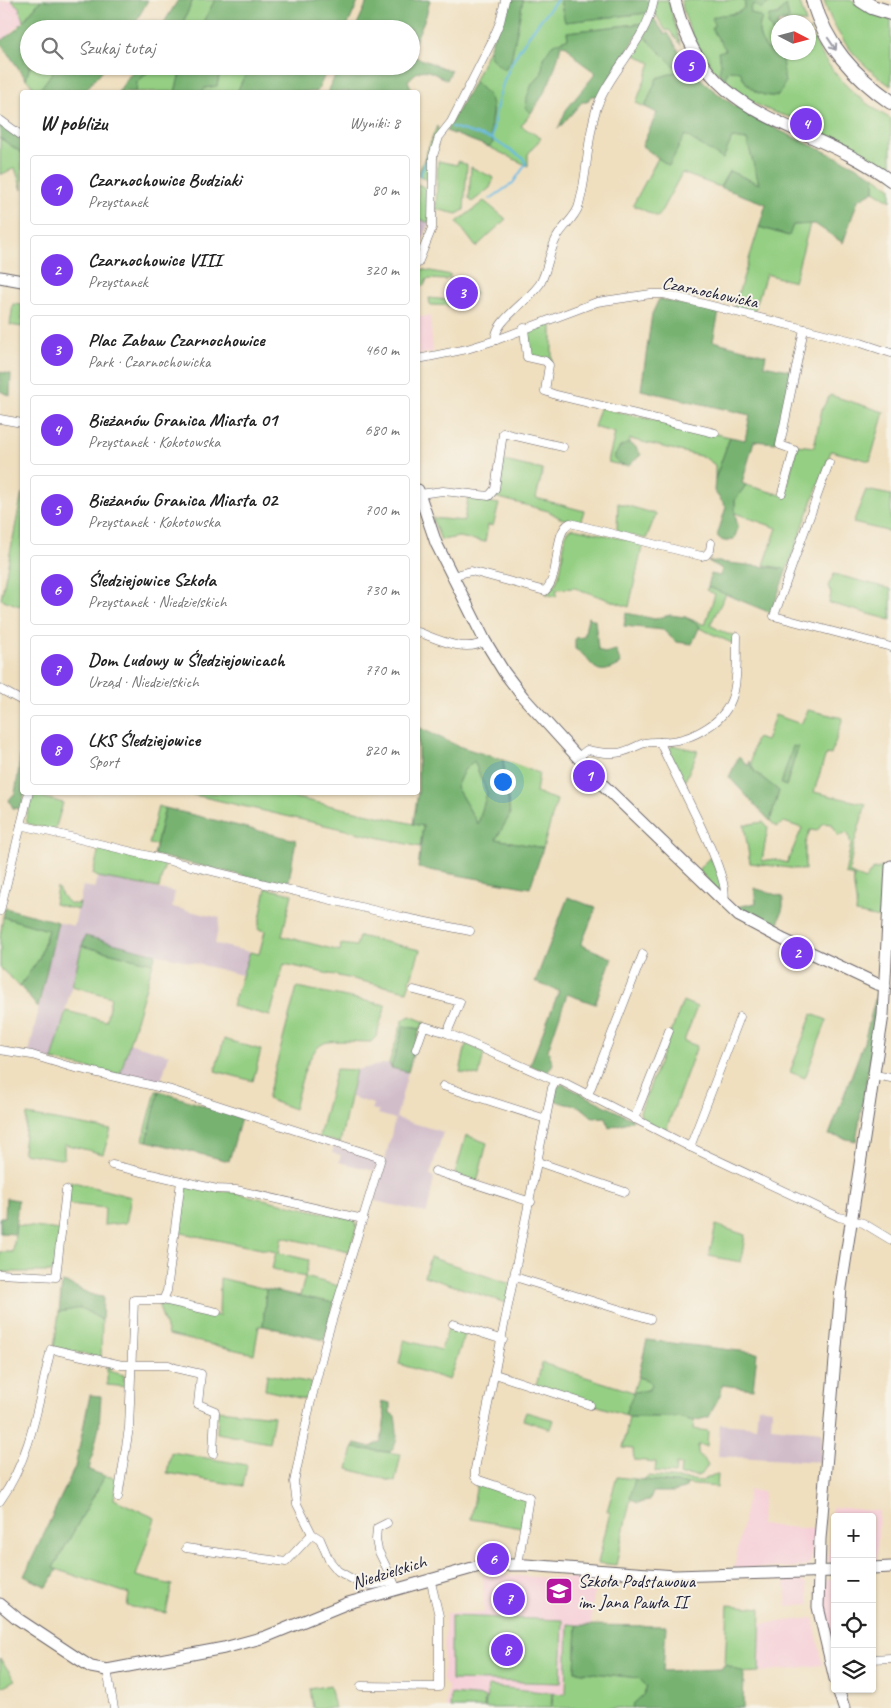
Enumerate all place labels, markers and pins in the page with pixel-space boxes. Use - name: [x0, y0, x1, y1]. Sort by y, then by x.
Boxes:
- pin: 5: [674, 47, 706, 85]
- pin: 4: [790, 105, 822, 143]
- pin: 3: [446, 274, 478, 312]
- pin: 1: [573, 757, 605, 795]
- pin: 2: [781, 934, 813, 972]
- pin: 6: [477, 1540, 509, 1578]
- place label: Szkoła Podstawowa im. Jana Pawła II: [578, 1570, 697, 1613]
- school or university icon: Szkoła Podstawowa im. Jana Pawła II: [544, 1576, 574, 1606]
- pin: 7: [493, 1580, 525, 1618]
- pin: 8: [491, 1631, 523, 1669]

